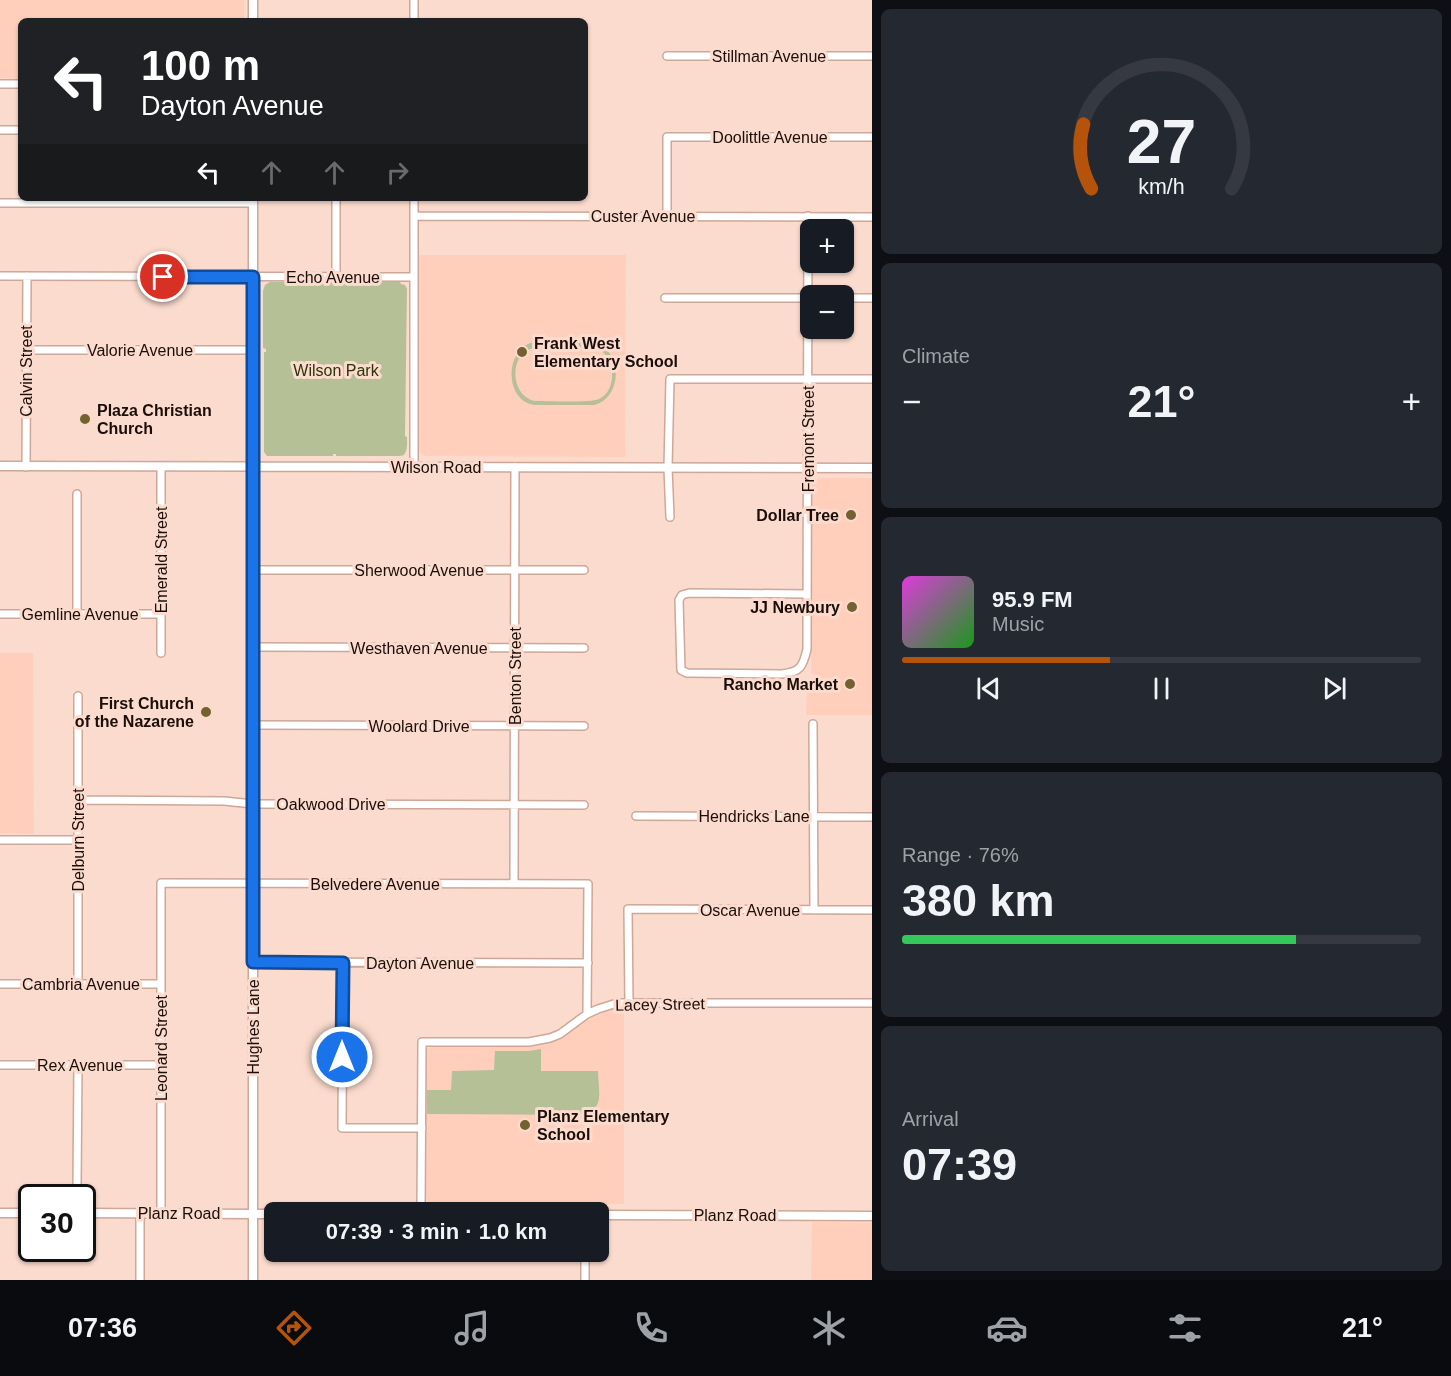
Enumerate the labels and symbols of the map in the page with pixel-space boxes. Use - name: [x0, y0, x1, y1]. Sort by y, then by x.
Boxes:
- street label: Stillman Avenue: [712, 48, 826, 65]
- street label: Doolittle Avenue: [712, 129, 828, 146]
- street label: Custer Avenue: [591, 208, 695, 225]
- pin: [137, 251, 188, 302]
- street label: Echo Avenue: [286, 269, 380, 286]
- street label: Calvin Street: [18, 325, 35, 417]
- place label: Frank West Elementary School: [534, 335, 678, 370]
- street label: Valorie Avenue: [87, 342, 193, 359]
- marker: Frank West Elementary School: [515, 345, 529, 359]
- park label: Wilson Park: [293, 362, 380, 379]
- street label: Fremont Street: [800, 385, 817, 492]
- place label: Plaza Christian Church: [97, 402, 212, 437]
- marker: Plaza Christian Church: [78, 412, 92, 426]
- street label: Wilson Road: [391, 459, 481, 476]
- street label: Emerald Street: [153, 506, 170, 613]
- place label: Dollar Tree: [756, 507, 839, 524]
- marker: Dollar Tree: [844, 508, 858, 522]
- street label: Sherwood Avenue: [354, 562, 484, 579]
- place label: JJ Newbury: [750, 599, 840, 616]
- marker: JJ Newbury: [845, 600, 859, 614]
- street label: Gemline Avenue: [21, 606, 139, 623]
- street label: Benton Street: [507, 627, 524, 725]
- street label: Westhaven Avenue: [350, 640, 488, 657]
- place label: Rancho Market: [723, 676, 839, 693]
- marker: Rancho Market: [843, 677, 857, 691]
- place label: First Church of the Nazarene: [75, 695, 194, 730]
- marker: First Church of the Nazarene: [199, 705, 213, 719]
- street label: Woolard Drive: [368, 718, 470, 735]
- street label: Delburn Street: [70, 788, 87, 892]
- street label: Oakwood Drive: [276, 796, 386, 813]
- street label: Hendricks Lane: [698, 808, 810, 825]
- street label: Belvedere Avenue: [310, 876, 440, 893]
- street label: Oscar Avenue: [700, 902, 800, 919]
- street label: Dayton Avenue: [366, 955, 474, 972]
- street label: Cambria Avenue: [22, 976, 140, 993]
- street label: Hughes Lane: [245, 979, 262, 1075]
- street label: Leonard Street: [153, 995, 170, 1101]
- street label: Lacey Street: [615, 995, 706, 1014]
- position arrow: [310, 1025, 374, 1089]
- street label: Rex Avenue: [37, 1057, 123, 1074]
- place label: Planz Elementary School: [537, 1108, 670, 1143]
- marker: Planz Elementary School: [518, 1118, 532, 1132]
- speed limit sign: 30: [18, 1184, 96, 1262]
- street label: Planz Road: [138, 1205, 220, 1222]
- street label: Planz Road: [694, 1207, 776, 1224]

